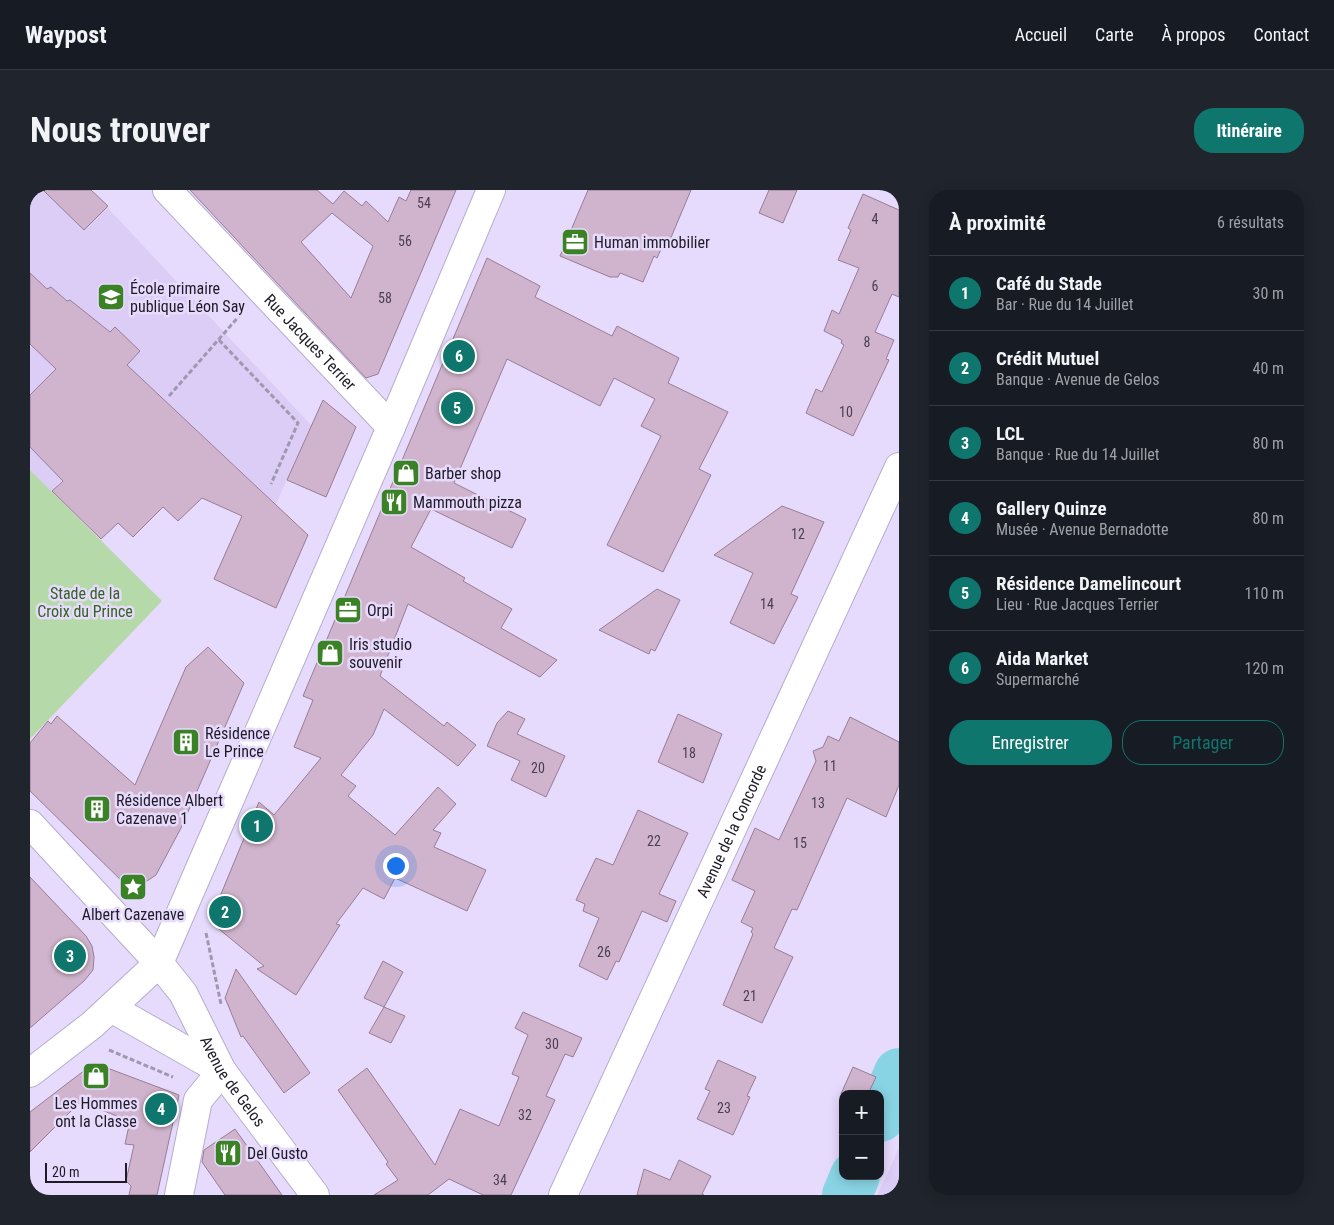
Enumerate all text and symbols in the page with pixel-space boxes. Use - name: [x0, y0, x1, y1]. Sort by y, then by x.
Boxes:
- text: Waypost: [25, 21, 107, 49]
- text: Accueil: [1015, 24, 1067, 45]
- text: Carte: [1095, 24, 1134, 45]
- text: À propos: [1162, 24, 1225, 45]
- text: Contact: [1253, 24, 1309, 45]
- button: Itinéraire: [1194, 108, 1304, 153]
- text: Nous trouver: [30, 110, 210, 151]
- house number: 54: [417, 195, 431, 211]
- house number: 4: [872, 211, 879, 227]
- text: À proximité: [949, 211, 1046, 235]
- text: 6 résultats: [1217, 213, 1284, 232]
- office icon: Human immobilier: [560, 227, 590, 257]
- house number: 56: [398, 233, 412, 249]
- place label: Human immobilier: [594, 233, 710, 252]
- text: Café du Stade: [996, 272, 1102, 295]
- house number: 6: [872, 278, 879, 294]
- place label: École primaire publique Léon Say: [130, 279, 245, 316]
- school or university icon: École primaire publique Léon Say: [96, 282, 126, 312]
- text: 1: [961, 284, 969, 303]
- text: 30 m: [1252, 284, 1284, 303]
- street label: Rue Jacques Terrier: [260, 290, 360, 394]
- house number: 58: [378, 290, 392, 306]
- text: Bar · Rue du 14 Juillet: [996, 295, 1133, 314]
- house number: 8: [864, 334, 871, 350]
- pin: 6: [443, 337, 475, 375]
- text: Crédit Mutuel: [996, 347, 1099, 370]
- text: 2: [961, 359, 969, 378]
- text: 40 m: [1252, 359, 1284, 378]
- text: Banque · Avenue de Gelos: [996, 370, 1159, 389]
- pin: 5: [441, 389, 473, 427]
- house number: 10: [839, 404, 853, 420]
- text: LCL: [996, 422, 1024, 445]
- text: 3: [961, 434, 969, 453]
- text: 80 m: [1252, 434, 1284, 453]
- text: Banque · Rue du 14 Juillet: [996, 445, 1160, 464]
- shop icon: Barber shop: [391, 458, 421, 488]
- place label: Barber shop: [425, 464, 501, 483]
- restaurant icon: Mammouth pizza: [379, 487, 409, 517]
- place label: Mammouth pizza: [413, 493, 522, 512]
- text: Gallery Quinze: [996, 497, 1107, 520]
- text: 4: [961, 509, 969, 528]
- text: 80 m: [1252, 509, 1284, 528]
- text: Musée · Avenue Bernadotte: [996, 520, 1169, 539]
- house number: 12: [791, 526, 805, 542]
- text: Résidence Damelincourt: [996, 572, 1181, 595]
- park label: Stade de la Croix du Prince: [37, 584, 133, 621]
- text: 5: [961, 584, 969, 603]
- text: 110 m: [1245, 584, 1284, 603]
- office icon: Orpi: [333, 595, 363, 625]
- text: Lieu · Rue Jacques Terrier: [996, 595, 1159, 614]
- house number: 14: [760, 596, 774, 612]
- place label: Orpi: [367, 601, 393, 620]
- place label: Iris studio souvenir: [349, 635, 412, 672]
- shop icon: Iris studio souvenir: [315, 638, 345, 668]
- text: Aida Market: [996, 647, 1088, 670]
- text: 6: [961, 659, 969, 678]
- text: 120 m: [1245, 659, 1284, 678]
- text: Supermarché: [996, 670, 1079, 689]
- button: Enregistrer: [949, 720, 1112, 765]
- button: Partager: [1122, 720, 1284, 765]
- place label: Résidence Le Prince: [205, 724, 270, 761]
- building icon: Résidence Le Prince: [171, 727, 201, 757]
- house number: 18: [682, 745, 696, 761]
- house number: 11: [823, 758, 837, 774]
- house number: 20: [531, 760, 545, 776]
- street label: Avenue de la Concorde: [693, 762, 770, 901]
- place label: Résidence Albert Cazenave 1: [116, 791, 223, 828]
- building icon: Résidence Albert Cazenave 1: [82, 794, 112, 824]
- house number: 13: [811, 795, 825, 811]
- pin: 1: [241, 807, 273, 845]
- house number: 22: [647, 833, 661, 849]
- house number: 15: [793, 835, 807, 851]
- your location: [383, 853, 409, 879]
- place icon: Albert Cazenave: [118, 872, 148, 902]
- pin: 2: [209, 893, 241, 931]
- place label: Albert Cazenave: [82, 905, 184, 924]
- pin: 3: [54, 937, 86, 975]
- house number: 26: [597, 944, 611, 960]
- house number: 21: [743, 988, 757, 1004]
- street label: Avenue de Gelos: [196, 1033, 269, 1130]
- house number: 30: [545, 1036, 559, 1052]
- shop icon: Les Hommes ont la Classe: [81, 1061, 111, 1091]
- pin: 4: [145, 1090, 177, 1128]
- map controls: [839, 1090, 884, 1180]
- button: +: [839, 1090, 884, 1135]
- place label: Les Hommes ont la Classe: [55, 1094, 137, 1131]
- house number: 23: [717, 1100, 731, 1116]
- house number: 32: [518, 1107, 532, 1123]
- button: −: [839, 1135, 884, 1180]
- restaurant icon: Del Gusto: [213, 1138, 243, 1168]
- place label: Del Gusto: [247, 1144, 308, 1163]
- scale bar: [45, 1160, 128, 1183]
- text: 20 m: [52, 1164, 80, 1180]
- house number: 34: [493, 1172, 507, 1188]

